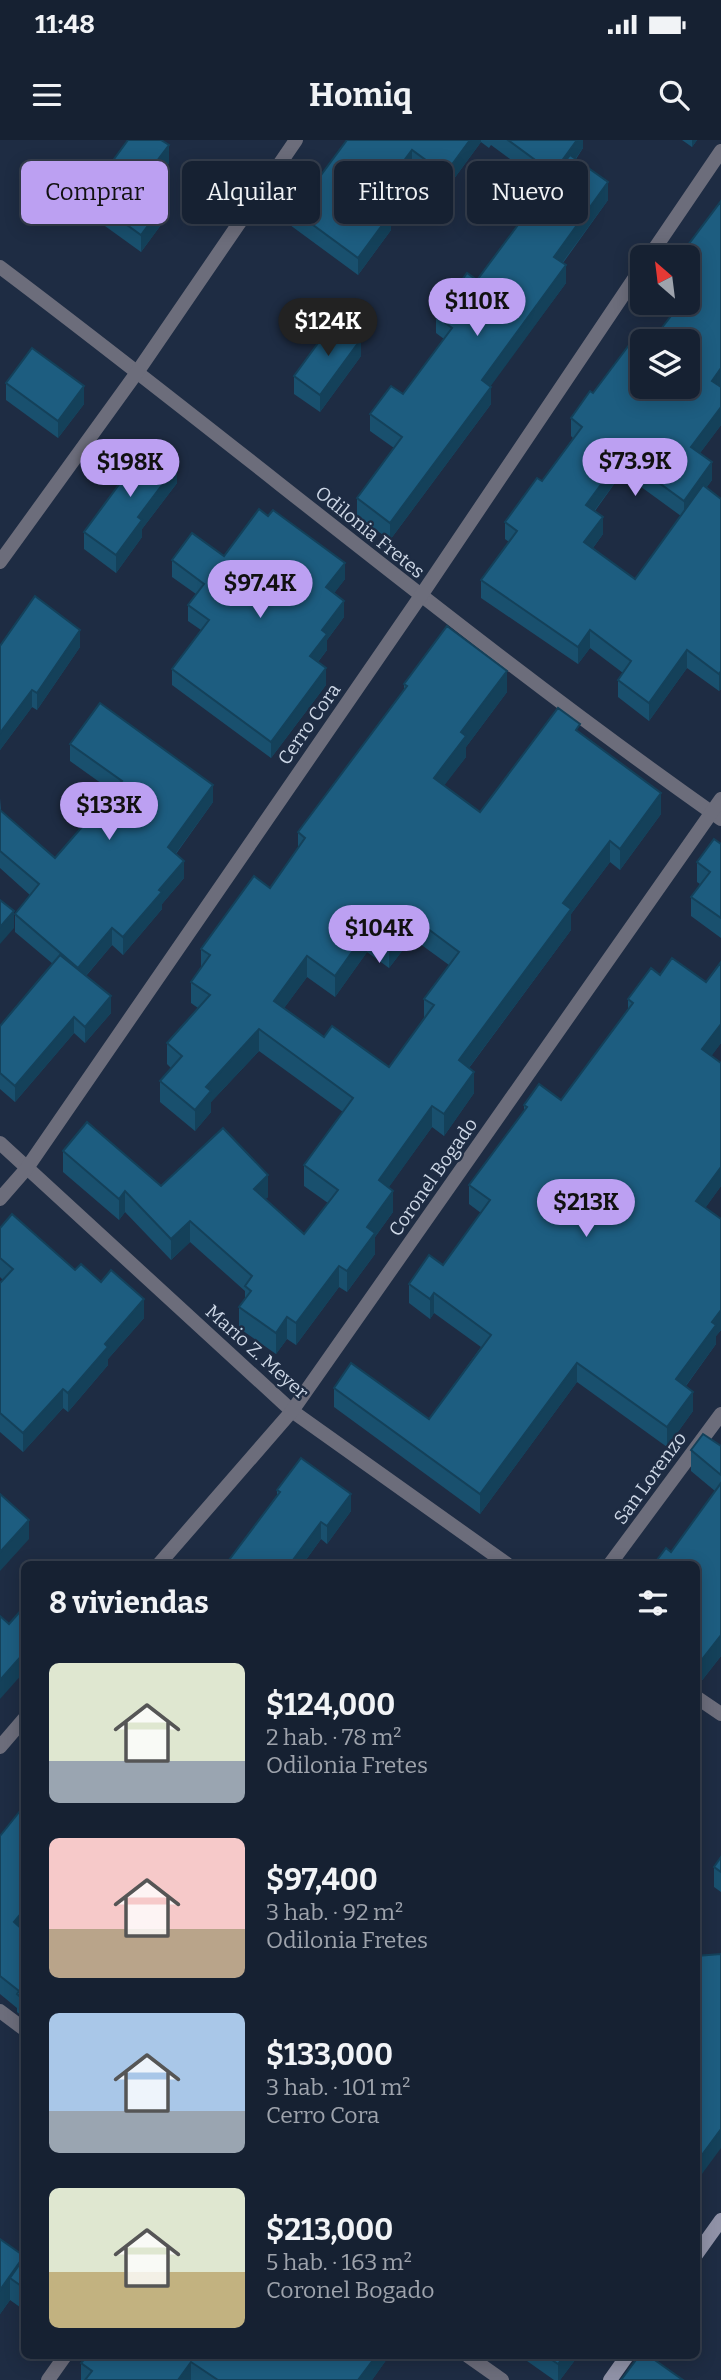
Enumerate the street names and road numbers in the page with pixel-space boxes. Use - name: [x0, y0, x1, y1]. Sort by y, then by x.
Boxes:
- street label: Odilonia Fretes: [311, 481, 429, 583]
- street label: Cerro Cora: [273, 678, 346, 769]
- street label: Coronel Bogado: [384, 1113, 482, 1241]
- street label: Mario Z. Meyer: [201, 1300, 313, 1404]
- street label: San Lorenzo: [609, 1427, 691, 1529]

